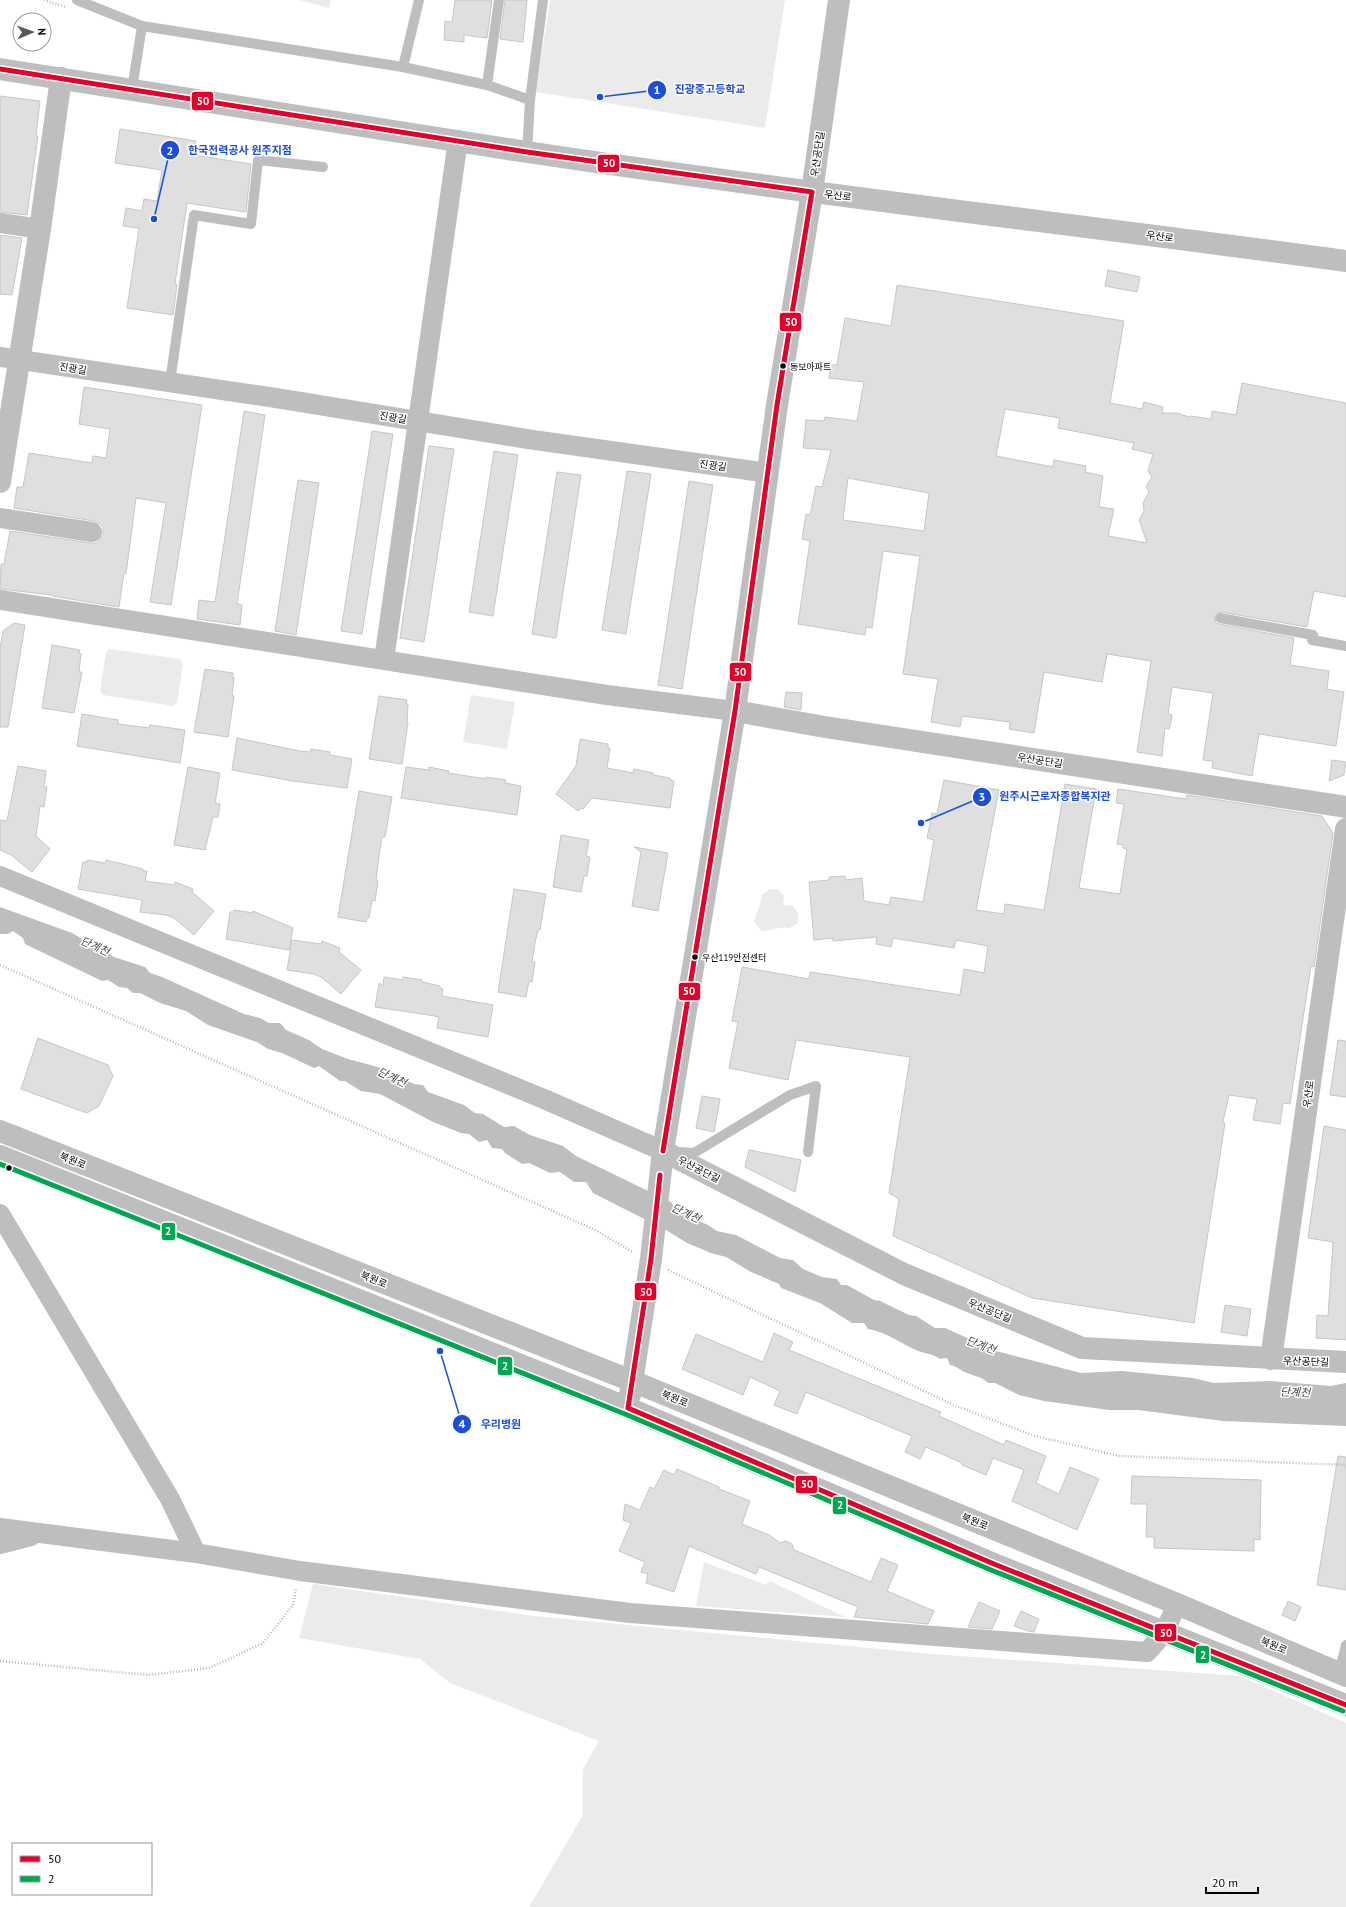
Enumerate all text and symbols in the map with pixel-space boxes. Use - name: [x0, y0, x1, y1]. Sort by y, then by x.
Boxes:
- north arrow: [12, 12, 52, 52]
- text: N: [35, 28, 49, 36]
- callout: 진광중고등학교: [647, 78, 754, 101]
- text: 1: [654, 82, 660, 97]
- text: 진광중고등학교: [675, 82, 745, 96]
- line badge: 50: [191, 91, 214, 111]
- text: 50: [197, 94, 209, 108]
- street label: 우산공단길: [808, 130, 827, 178]
- callout: 한국전력공사 원주지점: [160, 139, 300, 162]
- text: 2: [167, 143, 173, 158]
- text: 한국전력공사 원주지점: [188, 143, 292, 157]
- line badge: 50: [597, 154, 620, 173]
- text: 50: [603, 156, 615, 170]
- street label: 우산로: [823, 187, 852, 204]
- street label: 우산로: [1145, 228, 1175, 245]
- line badge: 50: [779, 312, 802, 332]
- text: 50: [785, 315, 797, 329]
- street label: 진광길: [58, 360, 88, 377]
- marker: 동보아파트: [778, 361, 788, 371]
- place label: 동보아파트: [790, 361, 831, 372]
- street label: 진광길: [378, 409, 408, 426]
- street label: 진광길: [698, 457, 728, 474]
- line badge: 50: [729, 662, 752, 682]
- text: 50: [734, 665, 746, 679]
- street label: 우산공단길: [1016, 750, 1064, 771]
- callout: 원주시근로자종합복지관: [972, 785, 1119, 808]
- text: 3: [979, 789, 985, 804]
- text: 원주시근로자종합복지관: [999, 789, 1111, 803]
- water label: 단계천: [78, 933, 113, 959]
- marker: 우산119안전센터: [690, 952, 700, 962]
- place label: 우산119안전센터: [702, 952, 766, 963]
- line badge: 50: [678, 982, 701, 1001]
- text: 50: [683, 984, 695, 998]
- water label: 단계천: [375, 1064, 410, 1091]
- street label: 우산로: [1300, 1079, 1317, 1109]
- street label: 북원로: [58, 1149, 88, 1172]
- street label: 우산공단길: [675, 1153, 722, 1186]
- unlabelled marker: [4, 1163, 14, 1173]
- water label: 단계천: [669, 1200, 704, 1227]
- line badge: 2: [161, 1222, 176, 1241]
- text: 2: [165, 1224, 171, 1238]
- street label: 북원로: [359, 1268, 389, 1291]
- line badge: 50: [634, 1282, 657, 1301]
- text: 50: [640, 1285, 652, 1299]
- street label: 우산공단길: [966, 1296, 1014, 1325]
- water label: 단계천: [964, 1333, 999, 1357]
- street label: 우산공단길: [1283, 1354, 1329, 1369]
- line badge: 2: [497, 1356, 513, 1376]
- text: 2: [502, 1359, 508, 1373]
- water label: 단계천: [1280, 1384, 1312, 1400]
- street label: 북원로: [660, 1387, 690, 1410]
- callout: 우리병원: [452, 1412, 529, 1435]
- text: 4: [459, 1416, 466, 1431]
- text: 우리병원: [481, 1417, 521, 1431]
- line badge: 50: [795, 1475, 818, 1494]
- text: 50: [801, 1477, 813, 1491]
- line badge: 2: [832, 1496, 847, 1515]
- text: 2: [837, 1498, 843, 1512]
- street label: 북원로: [960, 1510, 990, 1533]
- line badge: 50: [1154, 1623, 1177, 1642]
- text: 50: [1160, 1626, 1172, 1640]
- street label: 북원로: [1259, 1634, 1289, 1657]
- line badge: 2: [1195, 1645, 1210, 1664]
- text: 2: [1200, 1648, 1206, 1662]
- legend: [12, 1843, 152, 1895]
- text: 50: [48, 1851, 62, 1866]
- scale bar: [1206, 1869, 1258, 1895]
- text: 2: [48, 1871, 55, 1886]
- text: 20 m: [1212, 1875, 1238, 1890]

